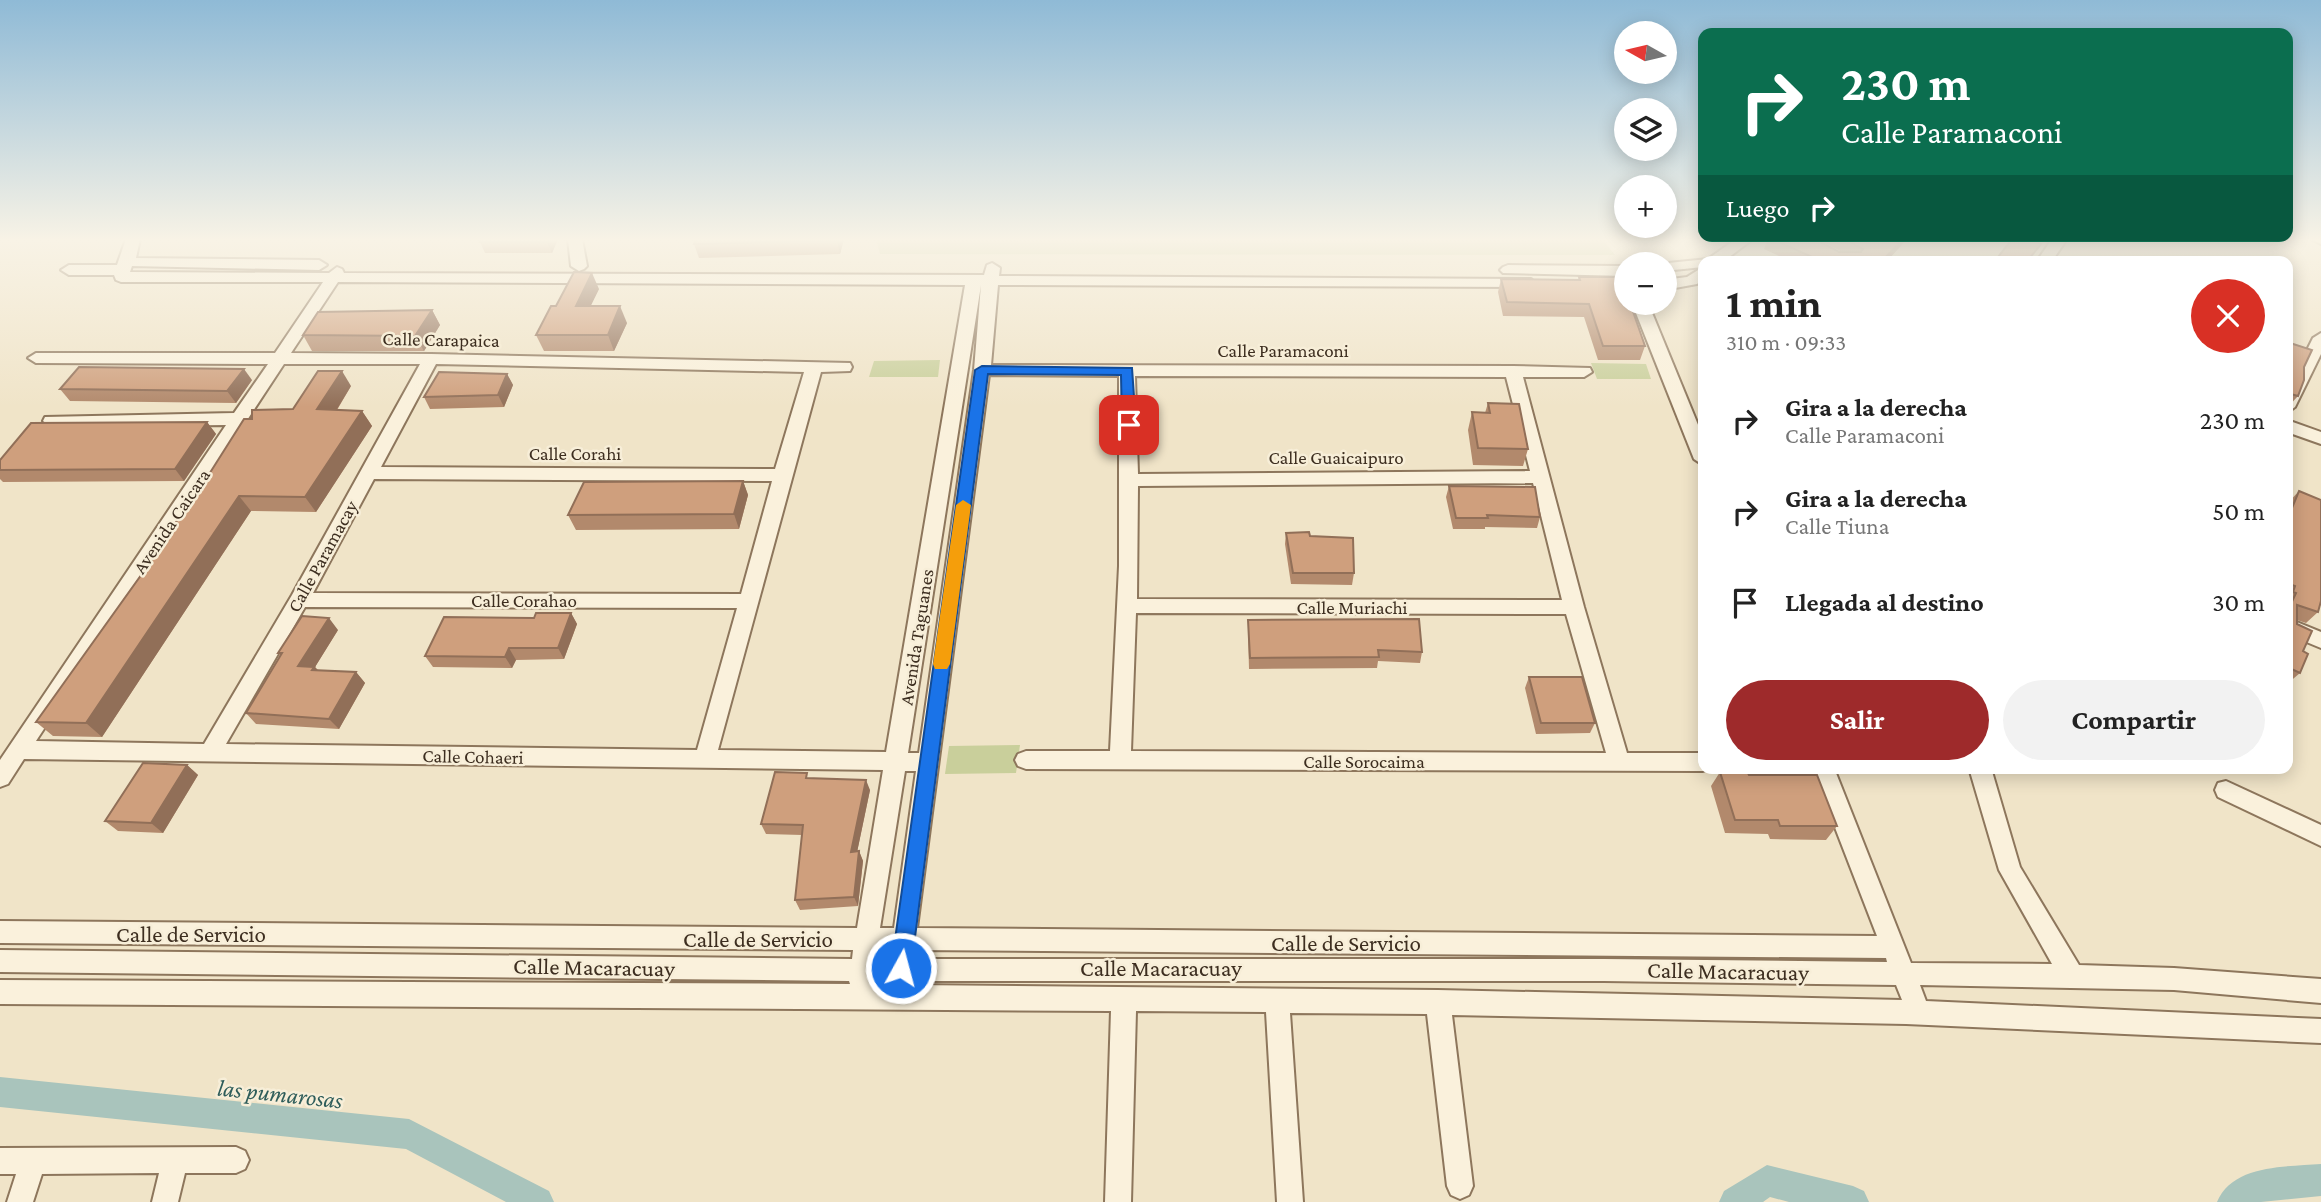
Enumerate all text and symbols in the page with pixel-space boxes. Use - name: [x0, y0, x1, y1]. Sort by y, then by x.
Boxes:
- north arrow: [1614, 21, 1676, 84]
- map controls: [1614, 21, 1677, 315]
- icon: right: [1726, 56, 1817, 147]
- text: 230 m: [1841, 56, 1971, 111]
- button: layers: [1614, 98, 1677, 161]
- text: Calle Paramaconi: [1841, 114, 2062, 150]
- button: +: [1614, 175, 1677, 238]
- icon: right: [1803, 189, 1841, 227]
- text: Luego: [1726, 194, 1789, 223]
- button: −: [1614, 252, 1677, 315]
- text: 1 min: [1726, 279, 1822, 326]
- button: close: [2191, 279, 2265, 353]
- street label: Calle Carapaica: [382, 328, 500, 351]
- text: 310 m · 09:33: [1726, 329, 1846, 355]
- street label: Calle Paramaconi: [1217, 340, 1349, 361]
- text: Gira a la derecha: [1785, 393, 1967, 422]
- pin: [1099, 395, 1159, 455]
- icon: right: [1726, 402, 1764, 440]
- icon: arrive: [1110, 406, 1148, 444]
- text: 230 m: [2200, 406, 2265, 435]
- text: Calle Paramaconi: [1785, 422, 1944, 448]
- street label: Calle Corahi: [529, 443, 621, 464]
- street label: Calle Guaicaipuro: [1268, 447, 1404, 468]
- street label: Avenida Caicara: [129, 465, 214, 578]
- text: Gira a la derecha: [1785, 484, 1967, 513]
- icon: right: [1726, 493, 1764, 531]
- street label: Calle Paramacay: [283, 497, 362, 616]
- text: 50 m: [2212, 497, 2265, 526]
- text: Calle Tiuna: [1785, 513, 1889, 539]
- street label: Avenida Taguanes: [895, 568, 938, 707]
- icon: arrive: [1726, 584, 1764, 622]
- text: Llegada al destino: [1785, 588, 1984, 617]
- text: 30 m: [2212, 588, 2265, 617]
- street label: Calle Corahao: [471, 590, 577, 611]
- street label: Calle Muriachi: [1296, 597, 1408, 618]
- button: Salir: [1726, 680, 1989, 760]
- button: Compartir: [2003, 680, 2265, 760]
- street label: Calle Cohaeri: [422, 745, 524, 768]
- street label: Calle Sorocaima: [1303, 751, 1425, 772]
- street label: Calle de Servicio: [116, 921, 266, 947]
- street label: Calle de Servicio: [683, 926, 833, 952]
- street label: Calle de Servicio: [1271, 930, 1421, 956]
- position arrow: [864, 931, 938, 1005]
- street label: Calle Macaracuay: [513, 953, 676, 981]
- street label: Calle Macaracuay: [1080, 955, 1242, 981]
- street label: Calle Macaracuay: [1647, 957, 1810, 985]
- water label: las pumarosas: [216, 1074, 345, 1114]

